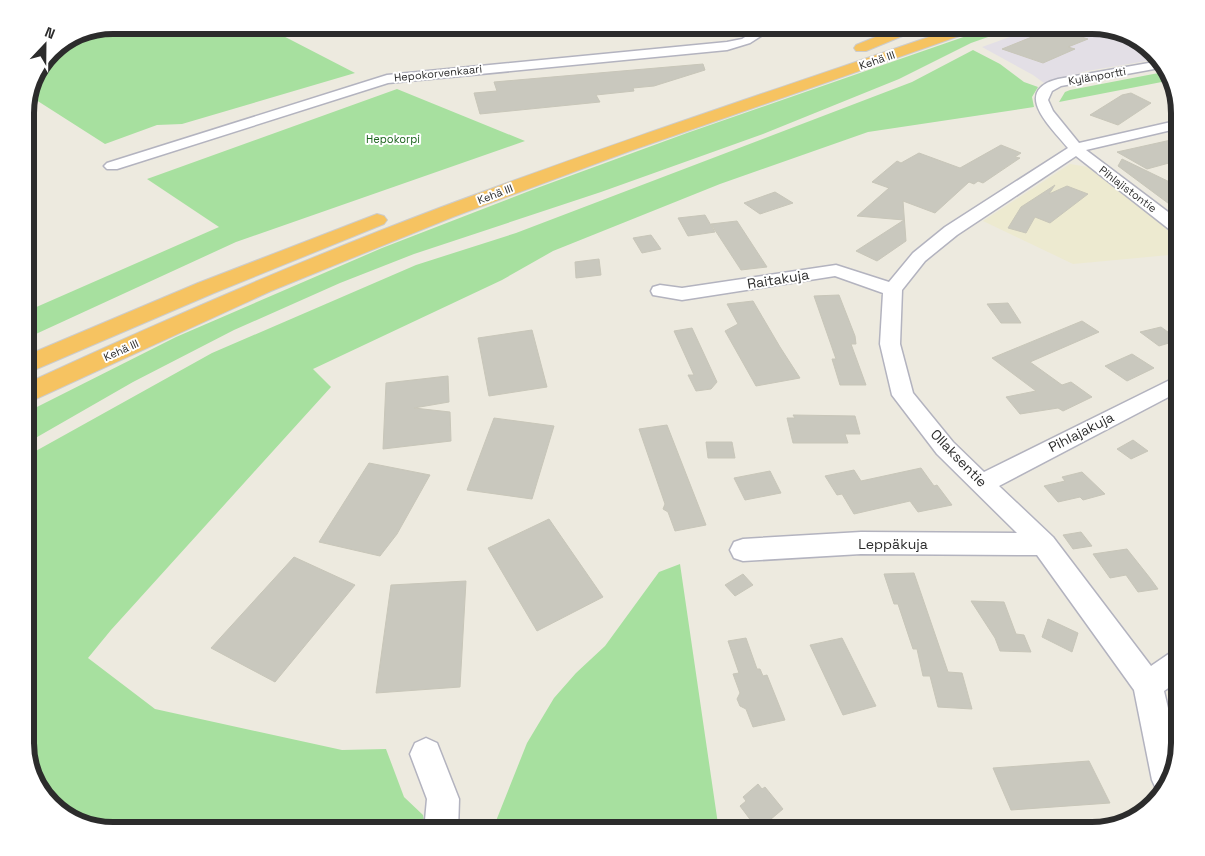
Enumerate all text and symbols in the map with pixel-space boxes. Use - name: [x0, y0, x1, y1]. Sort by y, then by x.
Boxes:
- north arrow: [20, 20, 70, 70]
- text: N: [42, 23, 58, 43]
- street label: Kehä III: [857, 47, 897, 73]
- street label: Hepokorvenkaari: [393, 61, 483, 85]
- street label: Kylänportti: [1067, 64, 1127, 88]
- park label: Hepokorpi: [366, 132, 420, 146]
- street label: Pihlajistontie: [1096, 163, 1160, 215]
- street label: Kehä III: [475, 181, 515, 207]
- street label: Raitakuja: [746, 265, 810, 293]
- street label: Kehä III: [101, 336, 141, 364]
- street label: Pihlajakuja: [1045, 408, 1117, 456]
- street label: Ollaksentie: [927, 425, 991, 491]
- street label: Leppäkuja: [858, 535, 928, 553]

